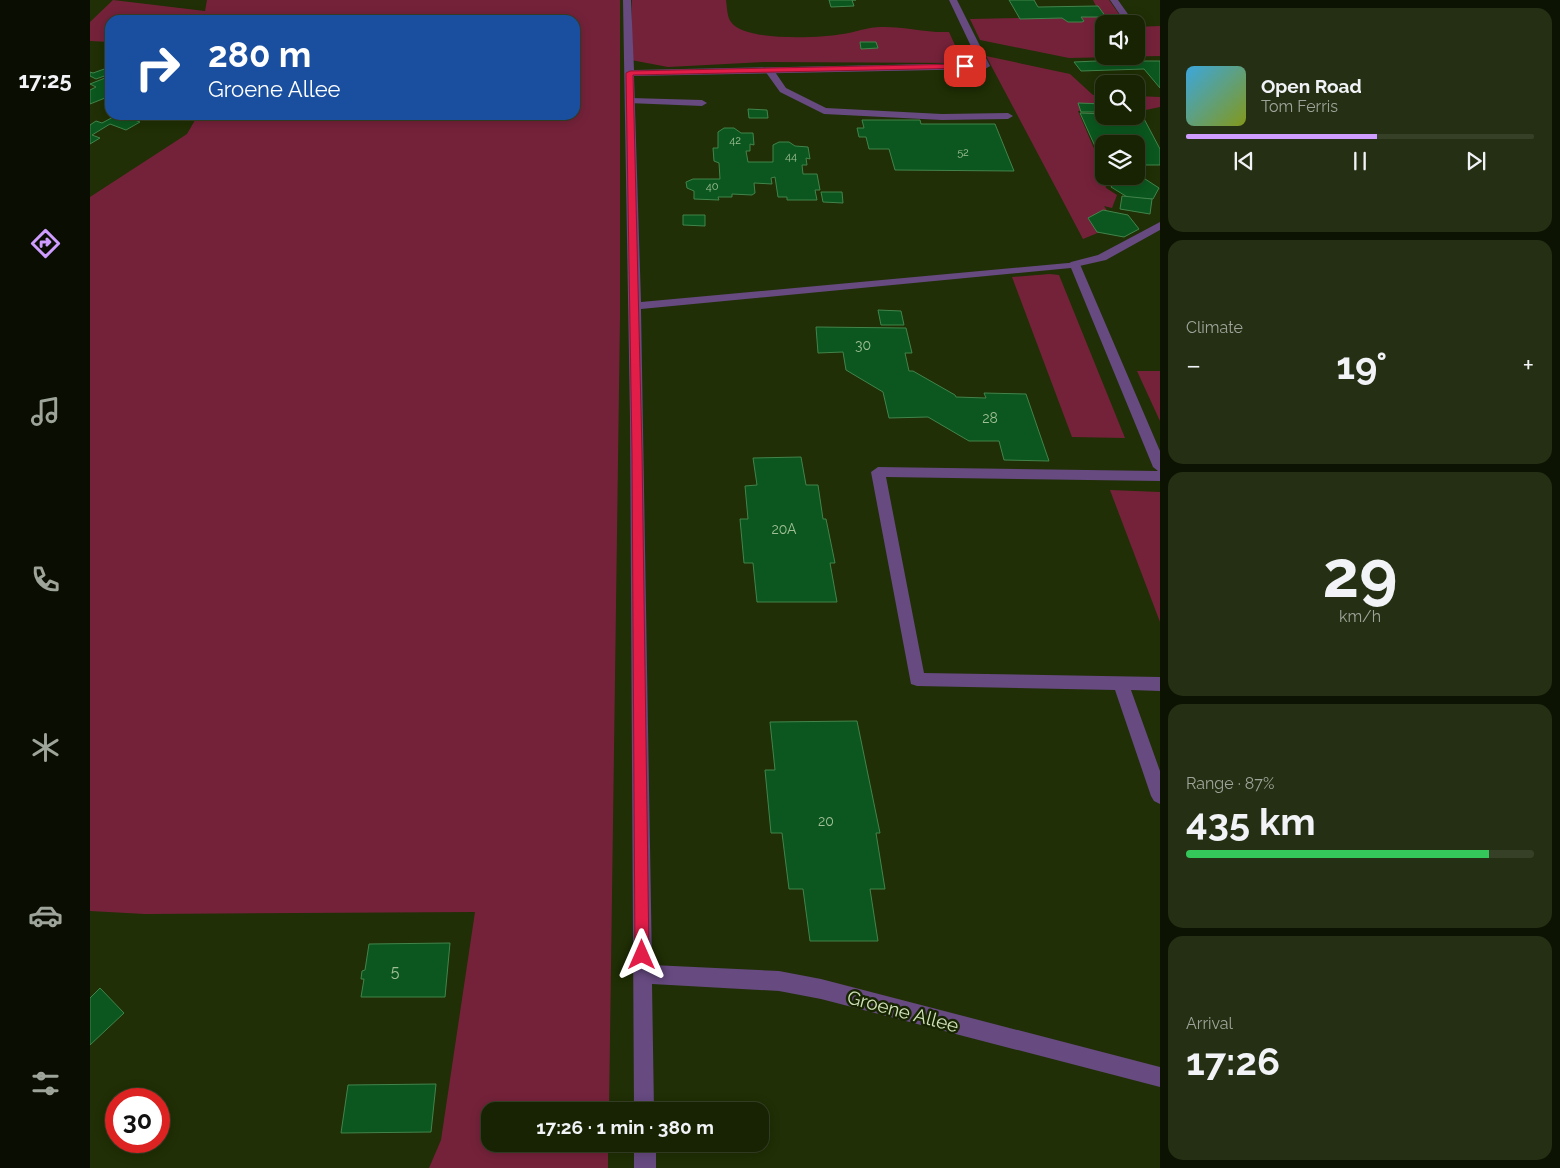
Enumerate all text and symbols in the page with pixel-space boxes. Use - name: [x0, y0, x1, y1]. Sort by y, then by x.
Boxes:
- map controls: [1095, 15, 1145, 185]
- button: sound: [1095, 15, 1145, 65]
- text: 280 m: [208, 34, 311, 75]
- icon: right: [125, 35, 190, 100]
- pin: [944, 45, 986, 87]
- icon: arrive: [951, 52, 979, 80]
- text: 17:25: [18, 67, 72, 93]
- button: search: [1095, 75, 1145, 125]
- text: Open Road: [1261, 75, 1362, 97]
- text: Groene Allee: [208, 76, 340, 102]
- text: Tom Ferris: [1261, 97, 1338, 116]
- house number: 42: [729, 134, 741, 147]
- button: layers: [1095, 135, 1145, 185]
- house number: 52: [957, 146, 969, 159]
- icon: previous: [1230, 147, 1258, 175]
- icon: pause: [1346, 147, 1374, 175]
- icon: next: [1462, 147, 1490, 175]
- house number: 44: [785, 150, 797, 163]
- house number: 40: [706, 180, 719, 193]
- icon: directions: [28, 226, 63, 261]
- text: Climate: [1186, 318, 1243, 337]
- house number: 30: [855, 337, 871, 353]
- text: 19°: [1336, 343, 1387, 388]
- text: −: [1186, 349, 1201, 382]
- text: +: [1522, 349, 1534, 382]
- icon: music: [28, 394, 63, 429]
- house number: 28: [982, 410, 998, 426]
- house number: 20A: [771, 521, 797, 537]
- text: 29: [1323, 536, 1397, 612]
- icon: phone: [28, 562, 63, 597]
- text: km/h: [1339, 607, 1381, 626]
- icon: climate: [28, 730, 63, 765]
- text: Range · 87%: [1186, 774, 1274, 793]
- text: 435 km: [1186, 799, 1316, 844]
- house number: 20: [818, 813, 834, 829]
- icon: car: [28, 898, 63, 933]
- position arrow: [615, 928, 667, 980]
- house number: 5: [391, 962, 400, 981]
- street label: Groene Allee: [845, 986, 961, 1036]
- text: Arrival: [1186, 1014, 1233, 1033]
- text: 17:26: [1186, 1039, 1280, 1084]
- icon: filters: [28, 1066, 63, 1101]
- speed limit sign: 30: [105, 1088, 170, 1153]
- text: 17:26 · 1 min · 380 m: [536, 1116, 714, 1138]

